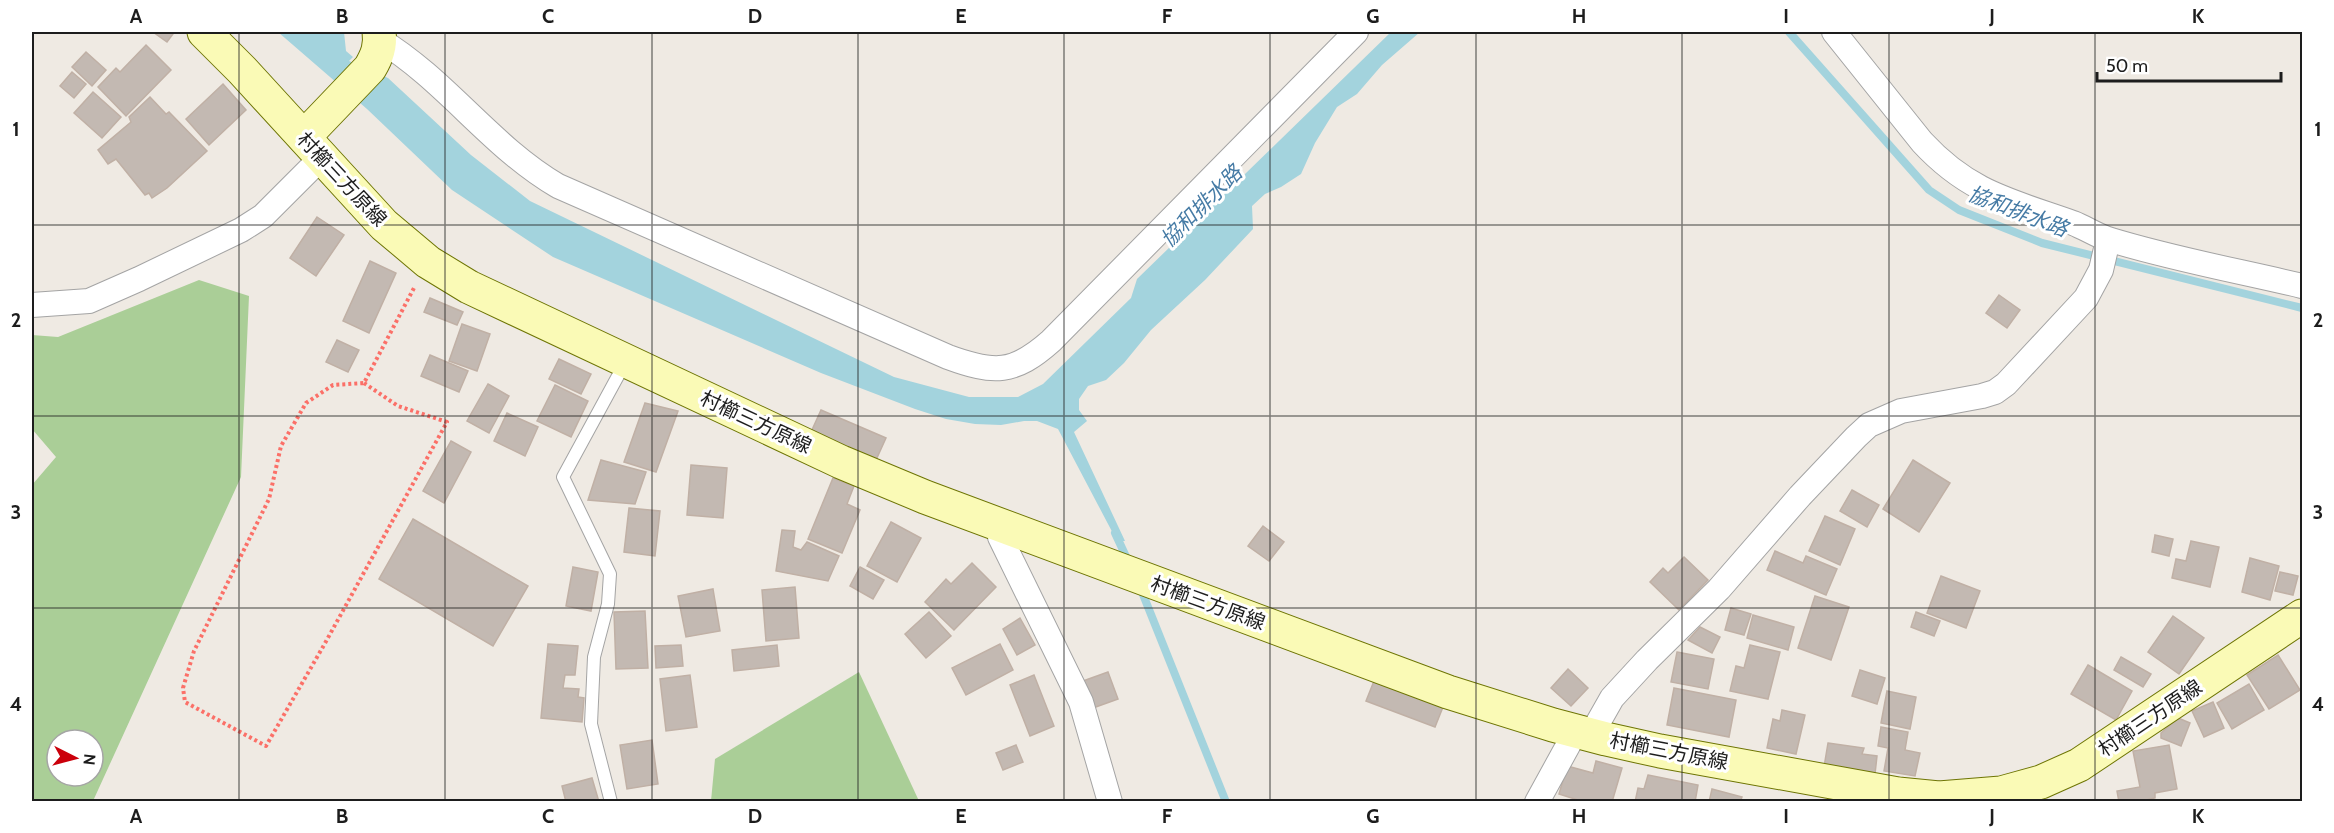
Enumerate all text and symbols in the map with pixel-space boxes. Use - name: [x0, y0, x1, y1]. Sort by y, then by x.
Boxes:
- text: A: [130, 4, 143, 28]
- text: B: [336, 4, 348, 28]
- text: C: [542, 4, 554, 28]
- text: D: [748, 4, 762, 28]
- text: E: [955, 4, 967, 28]
- text: F: [1162, 4, 1173, 28]
- text: G: [1366, 4, 1380, 28]
- text: H: [1572, 4, 1586, 28]
- text: I: [1783, 4, 1789, 28]
- text: J: [1988, 4, 1995, 28]
- text: K: [2192, 4, 2205, 28]
- scale bar: [2097, 45, 2282, 83]
- text: 50 m: [2106, 55, 2148, 77]
- text: 1: [12, 117, 20, 141]
- text: 1: [2314, 117, 2322, 141]
- street label: 村櫛三方原線: [292, 127, 392, 231]
- water label: 協和排水路: [1155, 159, 1248, 252]
- water label: 協和排水路: [1965, 181, 2073, 242]
- text: 2: [11, 308, 21, 332]
- text: 2: [2313, 308, 2323, 332]
- street label: 村櫛三方原線: [697, 386, 815, 458]
- text: 3: [11, 500, 21, 524]
- text: 3: [2313, 500, 2323, 524]
- street label: 村櫛三方原線: [1148, 571, 1268, 635]
- street label: 村櫛三方原線: [2094, 674, 2206, 762]
- text: 4: [10, 692, 22, 716]
- text: 4: [2312, 692, 2324, 716]
- north arrow: [45, 728, 105, 788]
- street label: 村櫛三方原線: [1608, 728, 1730, 774]
- text: N: [79, 753, 99, 766]
- text: A: [130, 804, 143, 828]
- text: B: [336, 804, 348, 828]
- text: C: [542, 804, 554, 828]
- text: D: [748, 804, 762, 828]
- text: E: [955, 804, 967, 828]
- text: F: [1162, 804, 1173, 828]
- text: G: [1366, 804, 1380, 828]
- text: H: [1572, 804, 1586, 828]
- text: I: [1783, 804, 1789, 828]
- text: J: [1988, 804, 1995, 828]
- text: K: [2192, 804, 2205, 828]

